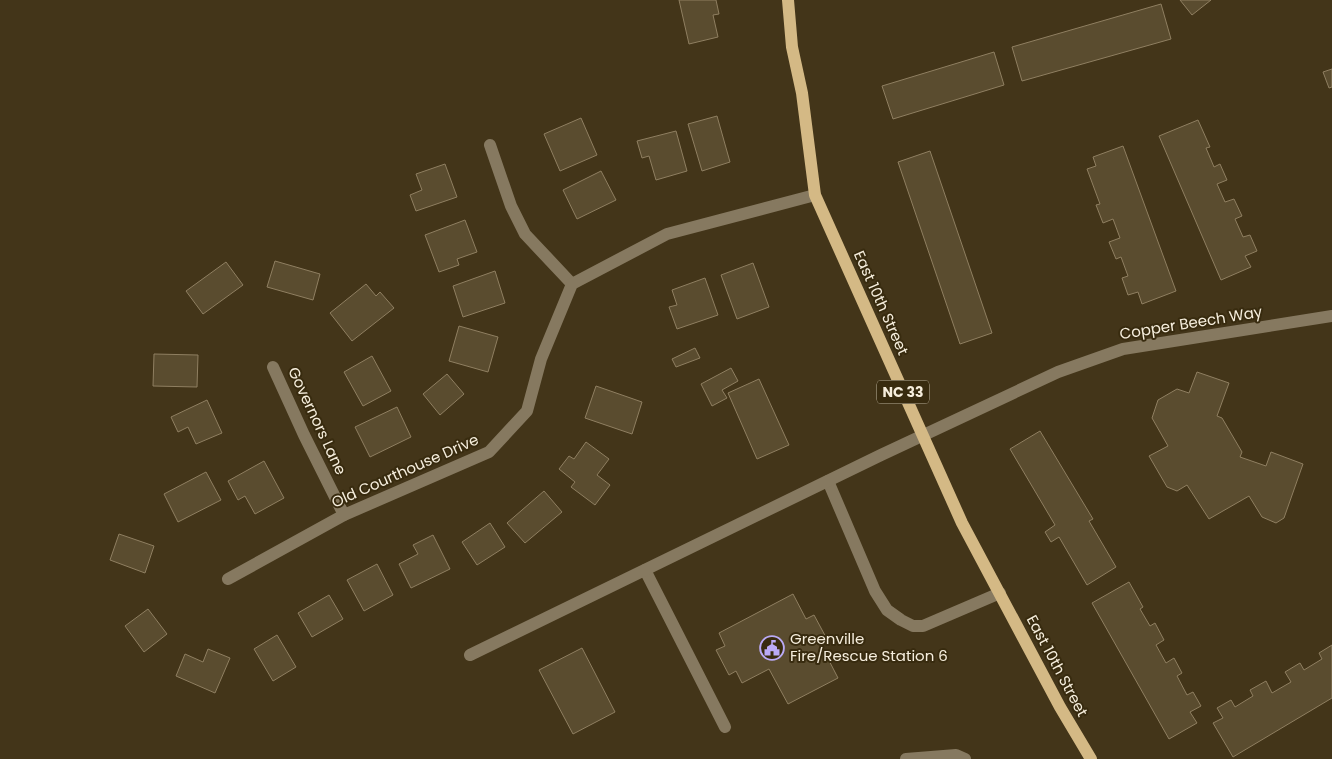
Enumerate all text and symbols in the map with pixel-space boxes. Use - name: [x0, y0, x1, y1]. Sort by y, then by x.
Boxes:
- street label: East 10th Street: [849, 247, 914, 358]
- street label: Copper Beech Way: [1118, 301, 1264, 344]
- street label: Governors Lane: [283, 363, 352, 478]
- road number: NC 33: [877, 381, 929, 404]
- street label: Old Courthouse Drive: [328, 429, 482, 512]
- street label: East 10th Street: [1022, 611, 1093, 720]
- place label: Greenville Fire/Rescue Station 6: [790, 628, 948, 666]
- public building icon: Greenville Fire/Rescue Station 6: [759, 635, 785, 661]

